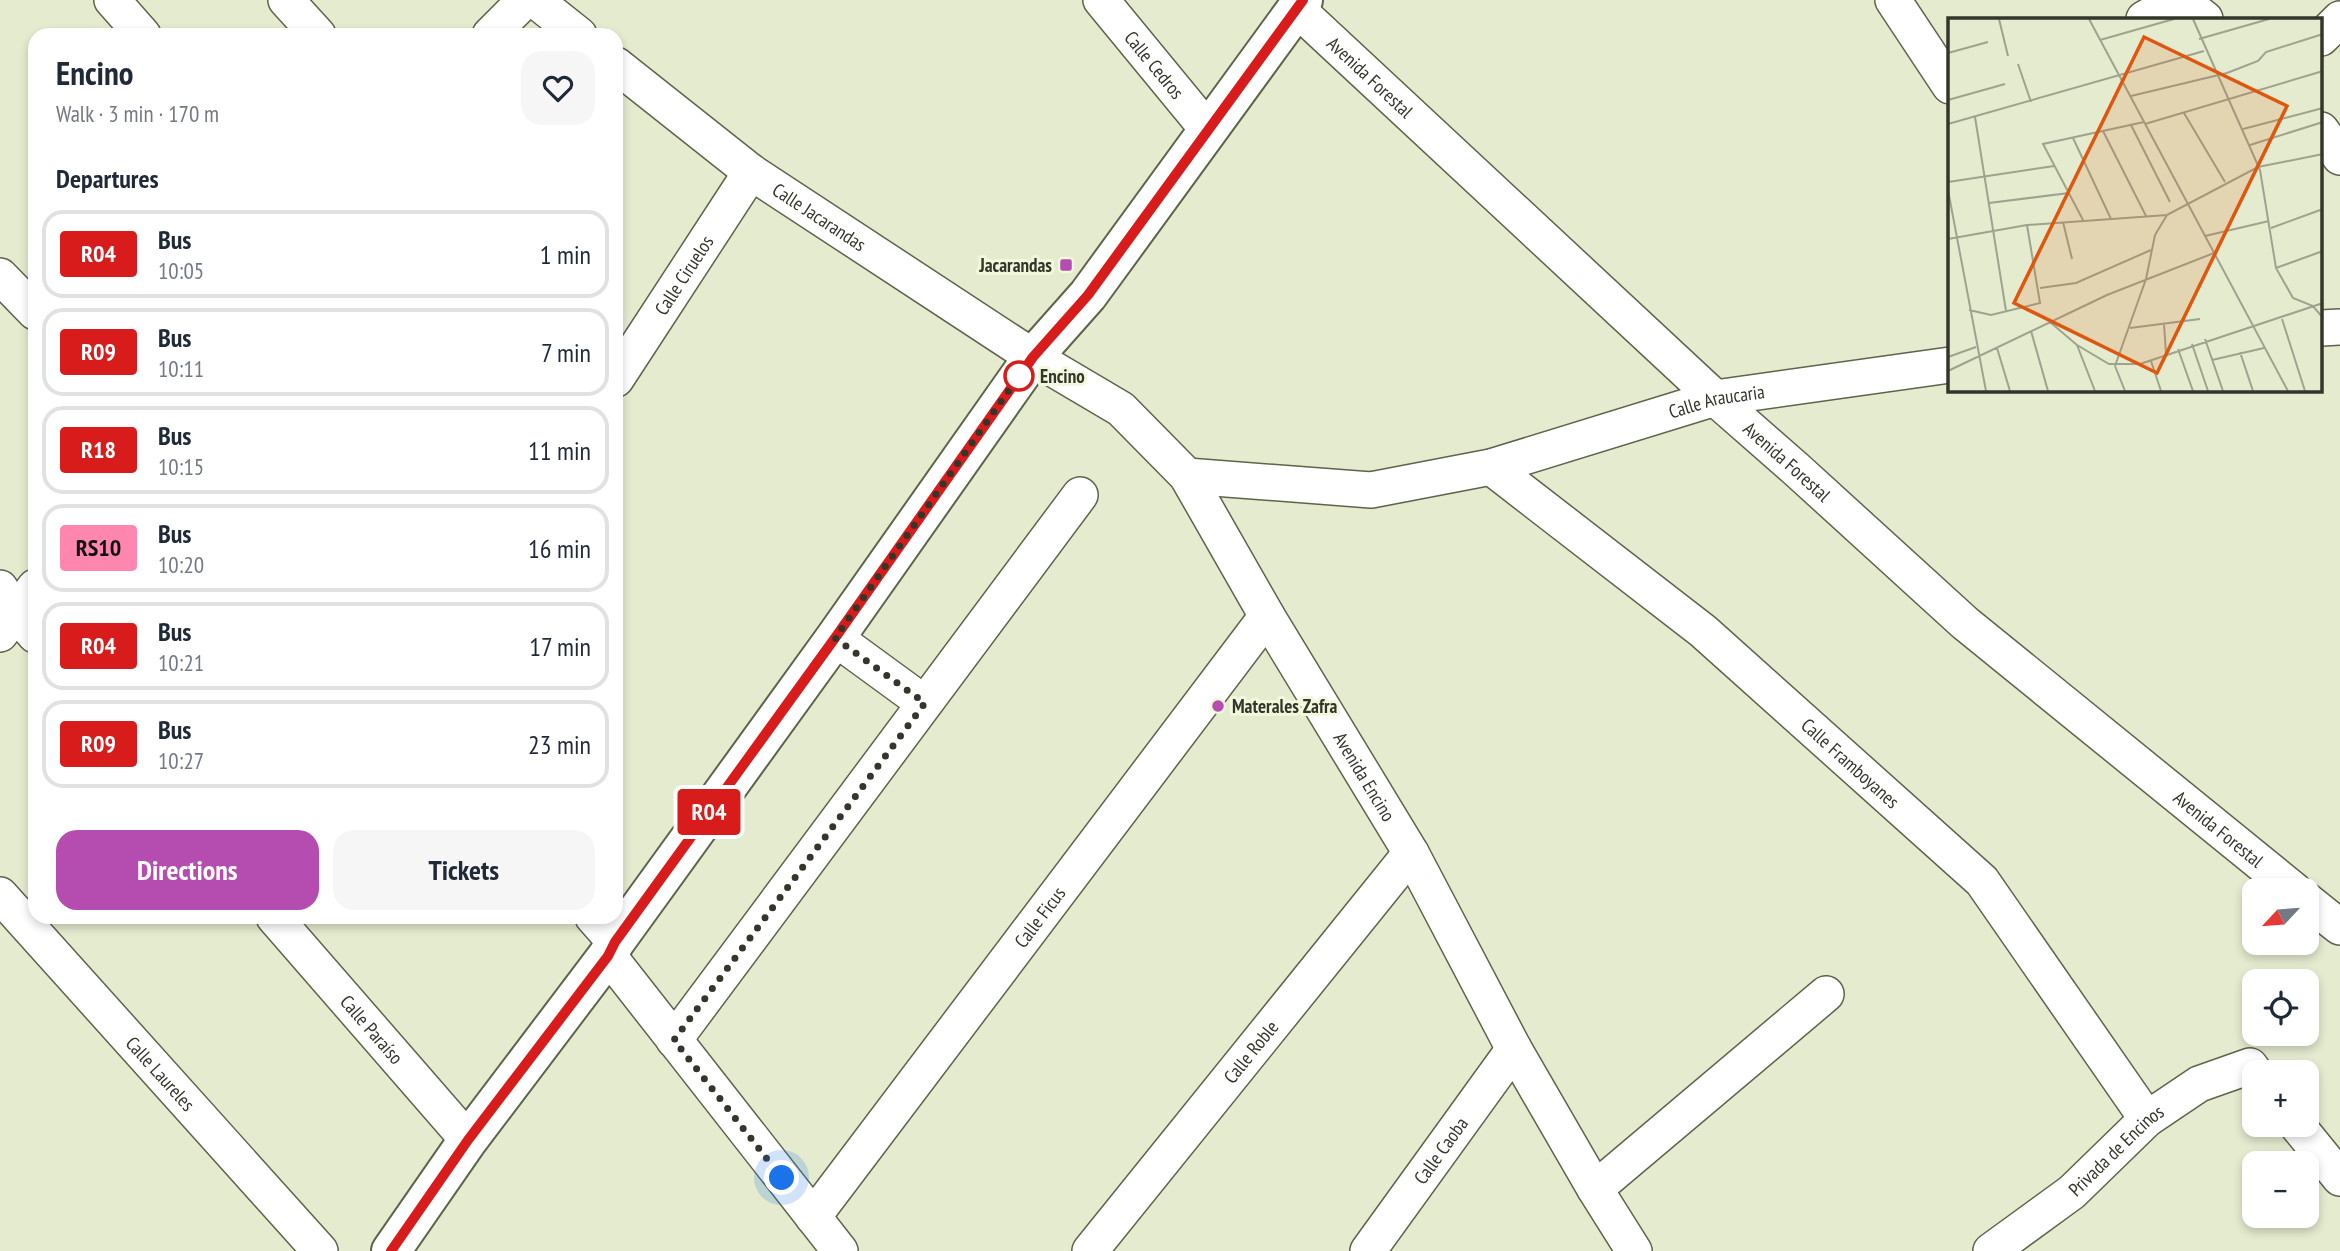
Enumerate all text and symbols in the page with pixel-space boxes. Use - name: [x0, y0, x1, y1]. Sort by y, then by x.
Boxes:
- inset map: [1948, 18, 2322, 392]
- street label: Calle Cedros: [1119, 26, 1189, 104]
- street label: Avenida Forestal: [1322, 31, 1419, 123]
- text: Encino: [56, 51, 133, 94]
- button: heart: [521, 51, 595, 125]
- text: Walk · 3 min · 170 m: [56, 99, 219, 128]
- text: Departures: [56, 162, 159, 195]
- street label: Calle Jacarandas: [768, 177, 871, 256]
- text: Bus: [158, 223, 191, 256]
- street label: Calle Ciruelos: [649, 231, 718, 319]
- text: R04: [81, 238, 116, 269]
- text: 1 min: [540, 238, 591, 271]
- place label: Jacarandas: [978, 253, 1052, 277]
- text: 10:05: [158, 256, 204, 285]
- marker: Jacarandas: [1058, 257, 1074, 273]
- text: Bus: [158, 321, 191, 354]
- text: R09: [81, 336, 116, 367]
- text: 7 min: [541, 336, 591, 369]
- text: 10:11: [158, 354, 204, 383]
- marker: Encino: [1004, 361, 1034, 391]
- place label: Encino: [1040, 364, 1085, 388]
- street label: Calle Araucaria: [1666, 379, 1766, 424]
- street label: Avenida Forestal: [1738, 416, 1836, 507]
- text: Bus: [158, 419, 191, 452]
- text: R18: [81, 434, 116, 465]
- text: 11 min: [528, 434, 591, 467]
- text: 10:15: [158, 452, 204, 481]
- text: Bus: [158, 517, 191, 550]
- text: RS10: [76, 532, 121, 563]
- text: 16 min: [528, 532, 591, 565]
- text: 10:20: [158, 550, 204, 579]
- text: Bus: [158, 615, 191, 648]
- text: R04: [81, 630, 116, 661]
- text: 17 min: [529, 630, 591, 663]
- text: 10:21: [158, 648, 204, 677]
- place label: Materales Zafra: [1232, 694, 1338, 718]
- marker: Materales Zafra: [1210, 698, 1226, 714]
- text: Bus: [158, 713, 191, 746]
- street label: Calle Framboyanes: [1796, 713, 1904, 813]
- text: R09: [81, 728, 116, 759]
- text: 23 min: [528, 728, 591, 761]
- street label: Avenida Encino: [1328, 728, 1401, 826]
- text: 10:27: [158, 746, 204, 775]
- street label: Avenida Forestal: [2169, 785, 2269, 873]
- line badge: R04: [669, 789, 749, 835]
- text: R04: [691, 796, 727, 827]
- button: Directions: [56, 830, 319, 910]
- button: Tickets: [333, 830, 595, 910]
- north arrow: [2242, 878, 2319, 956]
- map controls: [2242, 878, 2319, 1228]
- street label: Calle Ficus: [1009, 882, 1070, 952]
- button: locate: [2242, 969, 2319, 1046]
- street label: Calle Paraíso: [335, 990, 408, 1069]
- street label: Calle Roble: [1218, 1015, 1283, 1088]
- street label: Calle Laureles: [121, 1031, 200, 1116]
- button: +: [2242, 1060, 2319, 1137]
- street label: Privada de Encinos: [2063, 1099, 2168, 1201]
- street label: Calle Caoba: [1408, 1112, 1473, 1189]
- button: −: [2242, 1151, 2319, 1228]
- your location: [764, 1160, 799, 1195]

